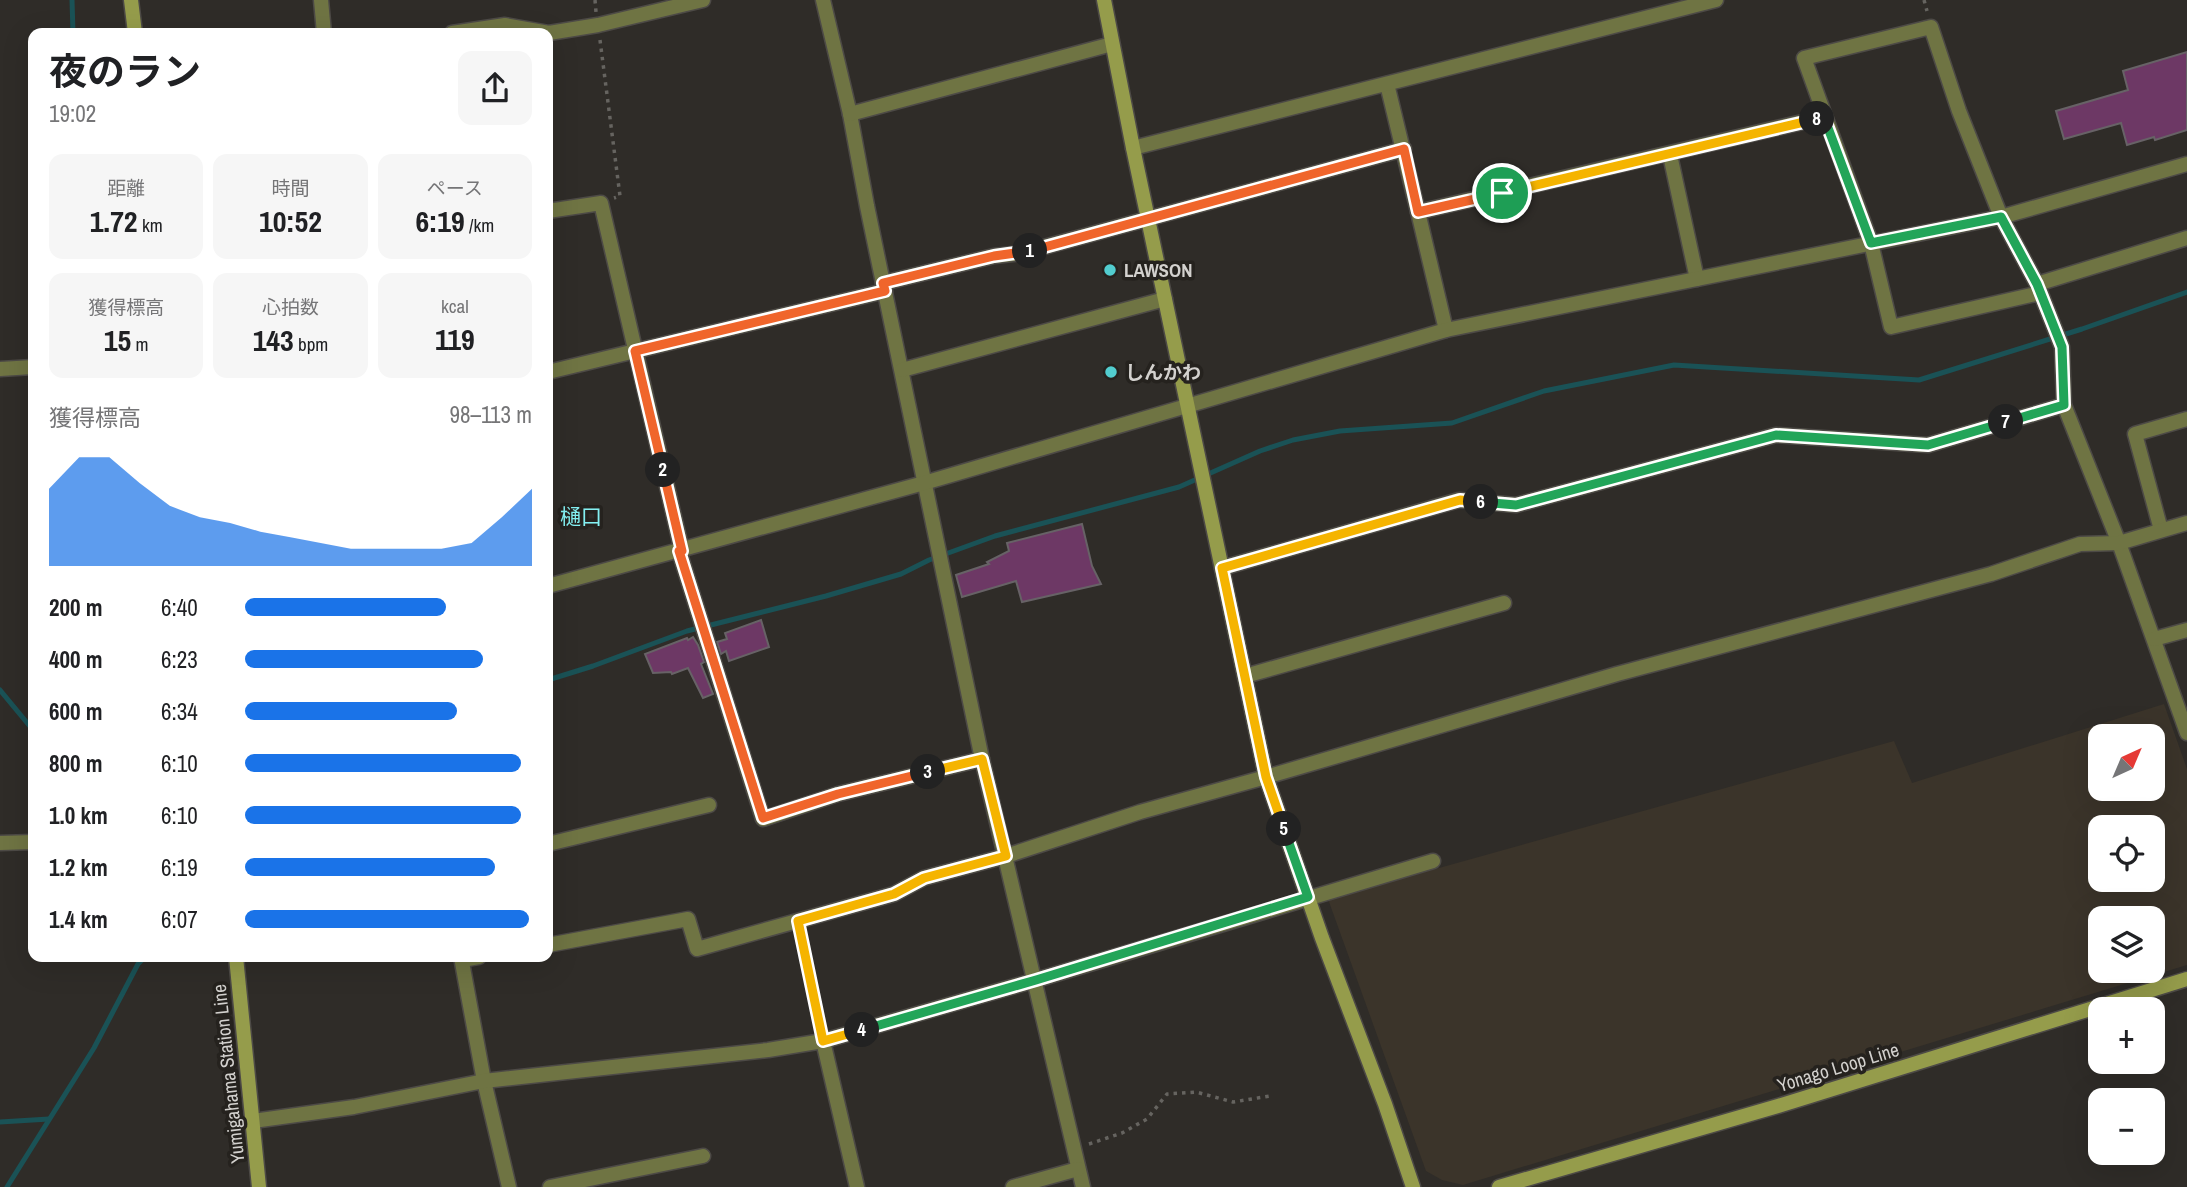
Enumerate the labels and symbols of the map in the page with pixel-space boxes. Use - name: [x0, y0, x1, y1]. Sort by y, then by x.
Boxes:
- pin: 8: [1800, 102, 1834, 136]
- pin: [1472, 163, 1532, 223]
- pin: 1: [1012, 233, 1048, 268]
- place label: LAWSON: [1124, 257, 1192, 283]
- marker: LAWSON: [1102, 262, 1118, 278]
- place label: しんかわ: [1125, 359, 1201, 385]
- marker: しんかわ: [1103, 364, 1119, 380]
- pin: 7: [1988, 404, 2024, 440]
- pin: 2: [646, 452, 680, 488]
- pin: 6: [1464, 484, 1498, 520]
- district label: 樋口: [560, 502, 602, 531]
- north arrow: [2088, 724, 2165, 802]
- pin: 3: [911, 754, 946, 790]
- pin: 5: [1266, 812, 1302, 846]
- street label: Yumigahama Station Line: [206, 983, 250, 1165]
- pin: 4: [844, 1012, 880, 1048]
- street label: Yonago Loop Line: [1774, 1036, 1902, 1098]

